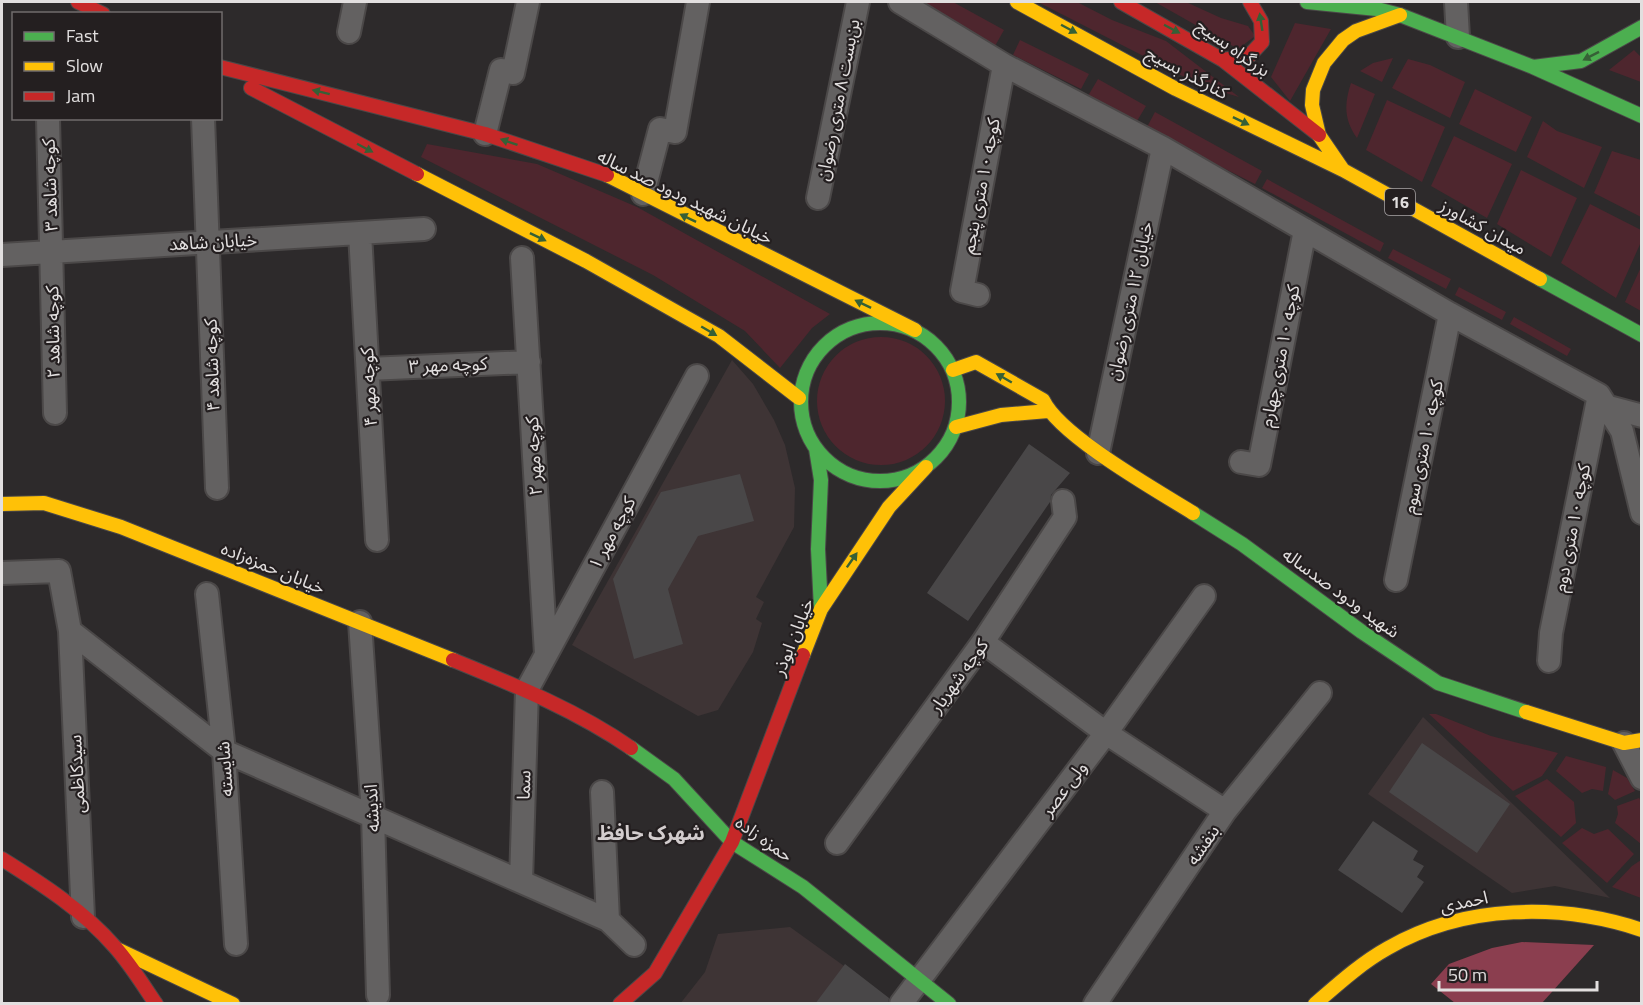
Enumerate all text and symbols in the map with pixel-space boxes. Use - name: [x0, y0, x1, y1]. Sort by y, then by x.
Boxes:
- legend: [12, 12, 222, 120]
- street label: بزرگراه بسیج: [1190, 12, 1276, 83]
- one-way arrow: [1256, 12, 1265, 31]
- street label: بن‌بست ۸ متری رضوان: [809, 17, 866, 183]
- text: Fast: [66, 22, 99, 49]
- one-way arrow: [1060, 24, 1077, 34]
- one-way arrow: [1164, 24, 1181, 34]
- street label: کنارگذر بسیج: [1141, 39, 1234, 106]
- one-way arrow: [1582, 51, 1600, 61]
- text: Slow: [66, 52, 103, 79]
- text: Jam: [66, 82, 95, 109]
- one-way arrow: [312, 87, 330, 97]
- street label: کوچه ۱۰ متری پنجم: [954, 115, 1007, 256]
- one-way arrow: [1232, 116, 1249, 125]
- one-way arrow: [500, 136, 518, 146]
- street label: کوچه شاهد ۳: [34, 138, 65, 232]
- one-way arrow: [356, 142, 374, 152]
- street label: خیابان شهید ودود صد ساله: [593, 142, 778, 251]
- road number: 16: [1385, 189, 1415, 215]
- street label: میدان کشاورز: [1434, 191, 1532, 262]
- one-way arrow: [680, 213, 697, 222]
- street label: خیابان ۱۲ متری رضوان: [1099, 219, 1160, 383]
- street label: خیابان شاهد: [168, 226, 258, 257]
- one-way arrow: [530, 232, 547, 242]
- street label: کوچه ۱۰ متری چهارم: [1252, 282, 1308, 429]
- street label: کوچه شاهد ۲: [38, 285, 67, 379]
- one-way arrow: [854, 300, 872, 310]
- street label: کوچه شاهد ۴: [196, 318, 227, 412]
- one-way arrow: [701, 326, 718, 336]
- street label: کوچه مهر ۴: [353, 346, 384, 427]
- street label: کوچه مهر ۳: [408, 350, 489, 379]
- one-way arrow: [995, 373, 1012, 383]
- street label: کوچه ۱۰ متری سوم: [1395, 377, 1451, 516]
- street label: کوچه مهر ۲: [518, 415, 549, 496]
- street label: کوچه ۱۰ متری دوم: [1546, 461, 1598, 595]
- street label: کوچه مهر ۱: [581, 491, 642, 574]
- street label: خیابان حمزه‌زاده: [217, 534, 329, 601]
- street label: شهید ودود صدساله: [1277, 541, 1406, 644]
- one-way arrow: [846, 552, 858, 568]
- street label: خیابان ابوذر: [764, 594, 820, 681]
- street label: کوچه شهریار: [922, 632, 995, 719]
- street label: سیدکاظمی: [61, 734, 92, 814]
- street label: شایسته: [209, 740, 240, 798]
- street label: ولی عصر: [1033, 755, 1093, 823]
- street label: سما: [509, 770, 538, 800]
- street label: اندیشه: [357, 783, 386, 833]
- street label: حمزه زاده: [730, 809, 799, 868]
- district label: شهرک حافظ: [597, 817, 705, 848]
- street label: بنفشه: [1179, 819, 1226, 871]
- street label: احمدی: [1437, 883, 1490, 920]
- scale bar: [1439, 954, 1596, 992]
- text: 50 m: [1448, 961, 1487, 988]

